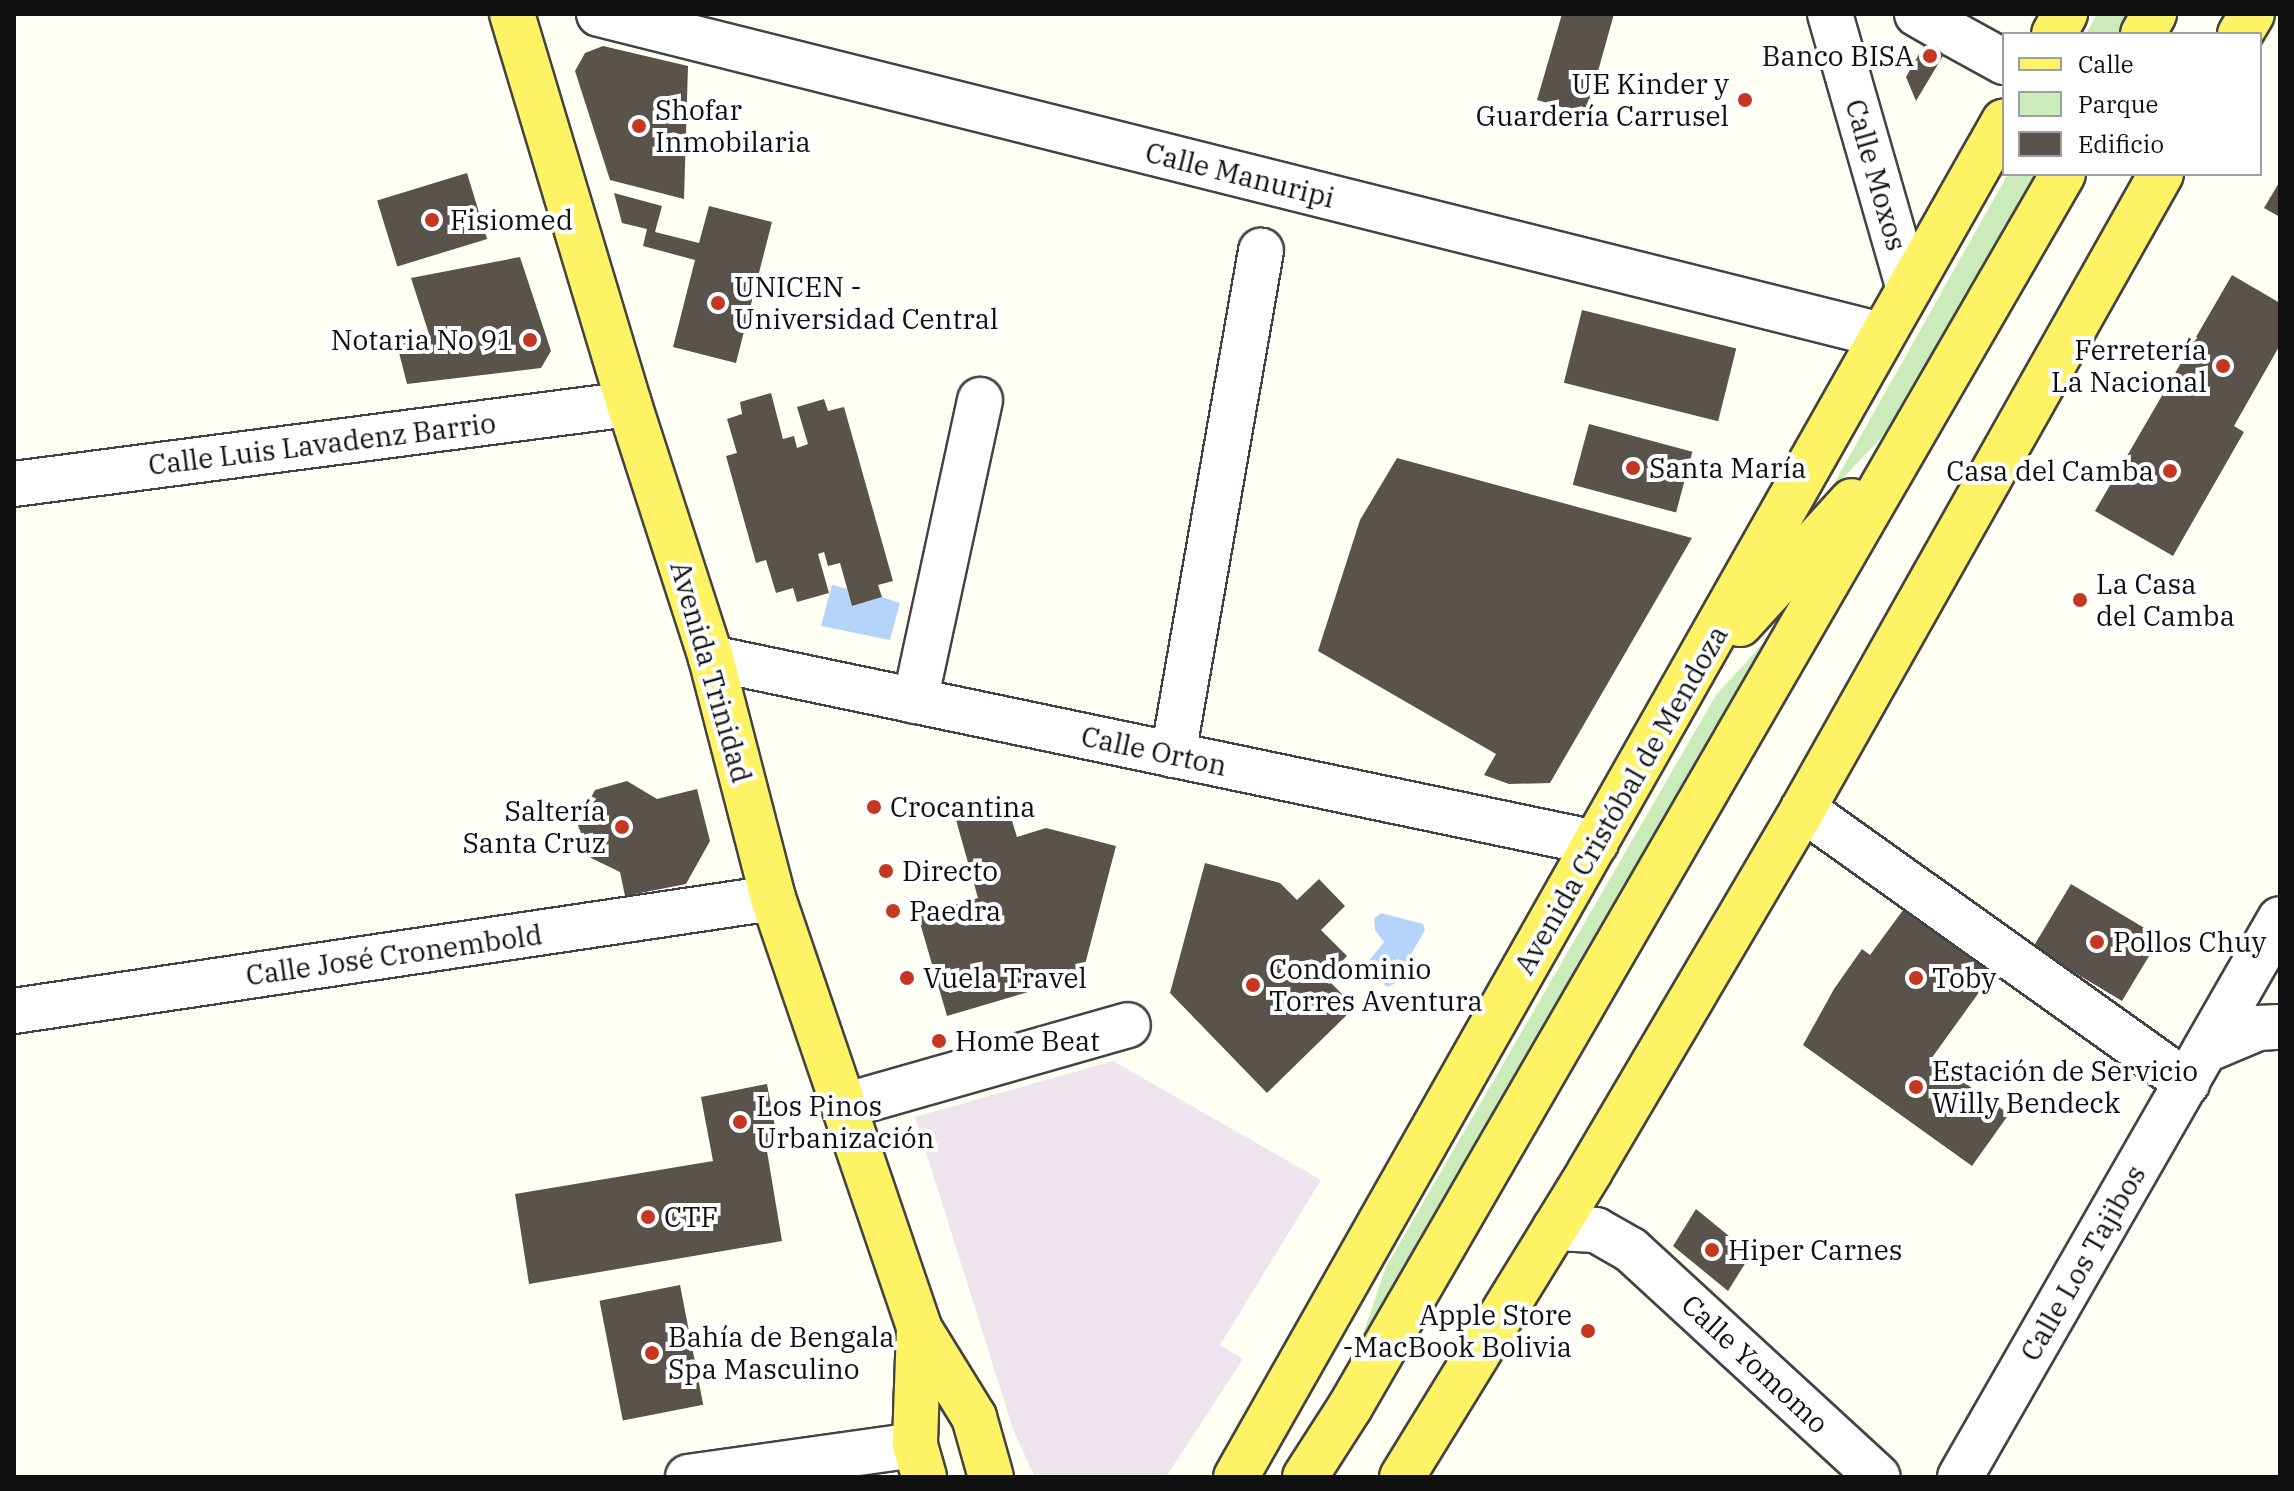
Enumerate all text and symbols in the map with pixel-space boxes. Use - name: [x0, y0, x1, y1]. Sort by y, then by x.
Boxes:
- legend: [2002, 32, 2262, 176]
- place label: Banco BISA: [1762, 39, 1914, 73]
- marker: Banco BISA: [1921, 47, 1939, 65]
- text: Calle: [2078, 48, 2134, 80]
- place label: UE Kinder y Guardería Carrusel: [1476, 67, 1729, 133]
- text: Parque: [2078, 88, 2158, 120]
- marker: UE Kinder y Guardería Carrusel: [1736, 91, 1754, 109]
- place label: Shofar Inmobilaria: [655, 93, 811, 159]
- street label: Calle Moxos: [1838, 95, 1914, 255]
- marker: Shofar Inmobilaria: [630, 117, 648, 135]
- text: Edificio: [2078, 128, 2164, 160]
- street label: Calle Manuripi: [1142, 135, 1338, 215]
- place label: Fisiomed: [450, 203, 573, 237]
- marker: Fisiomed: [421, 209, 443, 231]
- place label: UNICEN - Universidad Central: [734, 270, 998, 336]
- marker: UNICEN - Universidad Central: [709, 294, 727, 312]
- place label: Notaria No 91: [331, 323, 514, 357]
- marker: Notaria No 91: [521, 331, 539, 349]
- place label: Ferretería La Nacional: [2051, 333, 2207, 399]
- marker: Ferretería La Nacional: [2214, 357, 2232, 375]
- street label: Calle Luis Lavadenz Barrio: [146, 406, 498, 482]
- place label: Santa María: [1649, 451, 1807, 485]
- place label: Casa del Camba: [1946, 454, 2154, 488]
- marker: Santa María: [1624, 459, 1642, 477]
- marker: Casa del Camba: [2161, 462, 2179, 480]
- street label: Avenida Trinidad: [663, 557, 759, 787]
- place label: La Casa del Camba: [2096, 567, 2235, 633]
- marker: La Casa del Camba: [2071, 591, 2089, 609]
- street label: Avenida Cristóbal de Mendoza: [1507, 620, 1735, 980]
- street label: Calle Orton: [1078, 719, 1230, 783]
- place label: Crocantina: [890, 790, 1036, 824]
- place label: Saltería Santa Cruz: [462, 794, 606, 860]
- marker: Crocantina: [865, 798, 883, 816]
- marker: Saltería Santa Cruz: [613, 818, 631, 836]
- place label: Directo: [902, 854, 998, 888]
- marker: Directo: [877, 862, 895, 880]
- place label: Paedra: [909, 894, 1001, 928]
- marker: Paedra: [884, 902, 902, 920]
- street label: Calle José Cronembold: [244, 918, 544, 992]
- place label: Pollos Chuy: [2113, 925, 2266, 959]
- marker: Pollos Chuy: [2088, 933, 2106, 951]
- place label: Condominio Torres Aventura: [1269, 952, 1483, 1018]
- place label: Vuela Travel: [923, 961, 1087, 995]
- place label: Toby: [1932, 961, 1996, 995]
- marker: Vuela Travel: [898, 969, 916, 987]
- marker: Toby: [1907, 969, 1925, 987]
- marker: Condominio Torres Aventura: [1244, 976, 1262, 994]
- place label: Home Beat: [955, 1024, 1100, 1058]
- marker: Home Beat: [930, 1032, 948, 1050]
- place label: Estación de Servicio Willy Bendeck: [1932, 1054, 2198, 1120]
- marker: Estación de Servicio Willy Bendeck: [1907, 1078, 1925, 1096]
- place label: Los Pinos Urbanización: [756, 1089, 934, 1155]
- marker: Los Pinos Urbanización: [731, 1113, 749, 1131]
- street label: Calle Los Tajibos: [2013, 1159, 2153, 1367]
- place label: CTF: [664, 1200, 718, 1234]
- marker: CTF: [639, 1208, 657, 1226]
- place label: Hiper Carnes: [1728, 1233, 1902, 1267]
- marker: Hiper Carnes: [1703, 1241, 1721, 1259]
- street label: Calle Yomomo: [1675, 1288, 1835, 1440]
- place label: Apple Store -MacBook Bolivia: [1343, 1298, 1572, 1364]
- place label: Bahía de Bengala Spa Masculino: [668, 1320, 894, 1386]
- marker: Apple Store -MacBook Bolivia: [1579, 1322, 1597, 1340]
- marker: Bahía de Bengala Spa Masculino: [643, 1344, 661, 1362]

